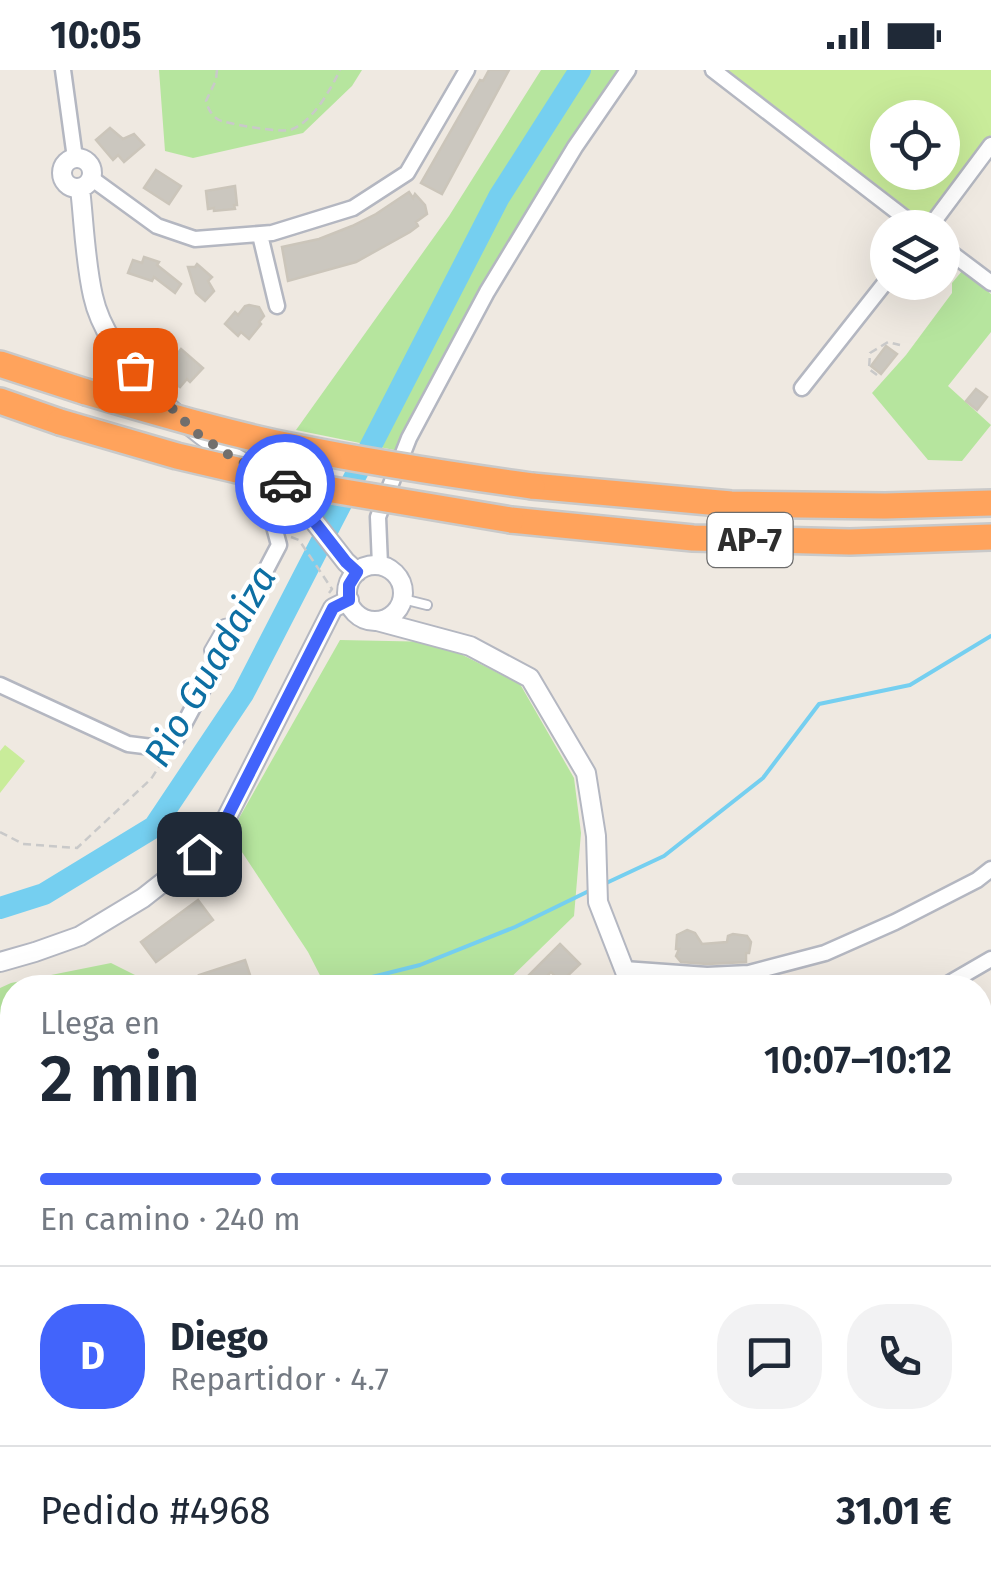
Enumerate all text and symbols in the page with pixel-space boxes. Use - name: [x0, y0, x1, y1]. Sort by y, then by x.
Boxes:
- text: 10:05: [50, 12, 142, 58]
- map controls: [870, 100, 960, 300]
- button: locate: [870, 100, 960, 190]
- button: layers: [870, 210, 960, 300]
- pin: [93, 328, 178, 413]
- icon: bag: [108, 343, 163, 398]
- courier: [235, 434, 335, 534]
- icon: car: [258, 457, 313, 512]
- road number: AP-7: [708, 513, 792, 567]
- water label: Rio Guadaiza: [134, 557, 286, 775]
- pin: [157, 812, 242, 897]
- icon: home: [172, 827, 227, 882]
- text: Llega en: [40, 1004, 160, 1042]
- text: 10:07–10:12: [764, 1037, 952, 1083]
- text: 2 min: [40, 1040, 200, 1118]
- text: En camino · 240 m: [40, 1200, 301, 1238]
- button: chat: [717, 1304, 822, 1409]
- button: phone: [847, 1304, 952, 1409]
- text: Diego: [170, 1314, 269, 1360]
- text: D: [80, 1333, 105, 1379]
- text: Repartidor · 4.7: [170, 1360, 389, 1398]
- text: Pedido #4968: [40, 1488, 270, 1534]
- text: 31.01 €: [836, 1488, 952, 1534]

